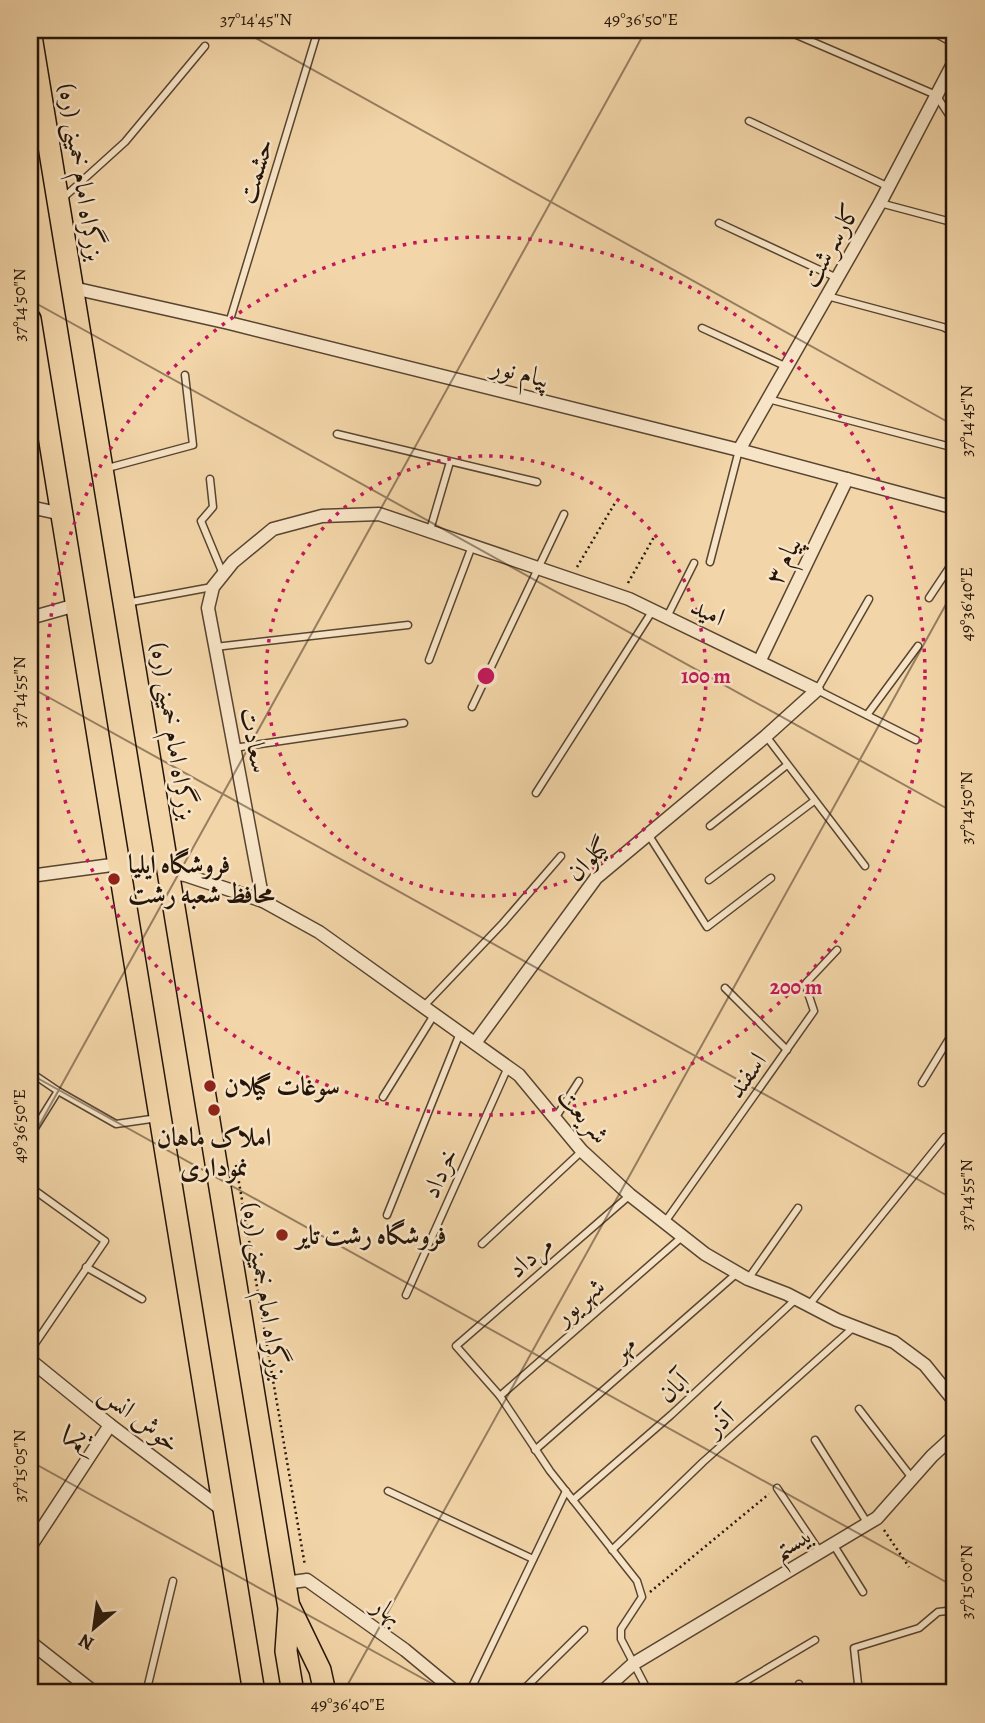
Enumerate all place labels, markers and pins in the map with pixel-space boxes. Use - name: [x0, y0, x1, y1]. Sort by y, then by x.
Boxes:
- centre of rings: [474, 664, 498, 688]
- place label: فروشگاه ایلیا محافظ شعبه رشت: [128, 847, 276, 912]
- marker: فروشگاه ایلیا محافظ شعبه رشت: [106, 871, 122, 887]
- place label: سوغات گیلان: [224, 1069, 340, 1104]
- marker: سوغات گیلان: [202, 1078, 218, 1094]
- marker: املاک ماهان نموداری: [206, 1102, 222, 1118]
- place label: املاک ماهان نموداری: [157, 1120, 271, 1185]
- place label: فروشگاه رشت تاير: [293, 1218, 447, 1253]
- marker: فروشگاه رشت تاير: [274, 1227, 290, 1243]

